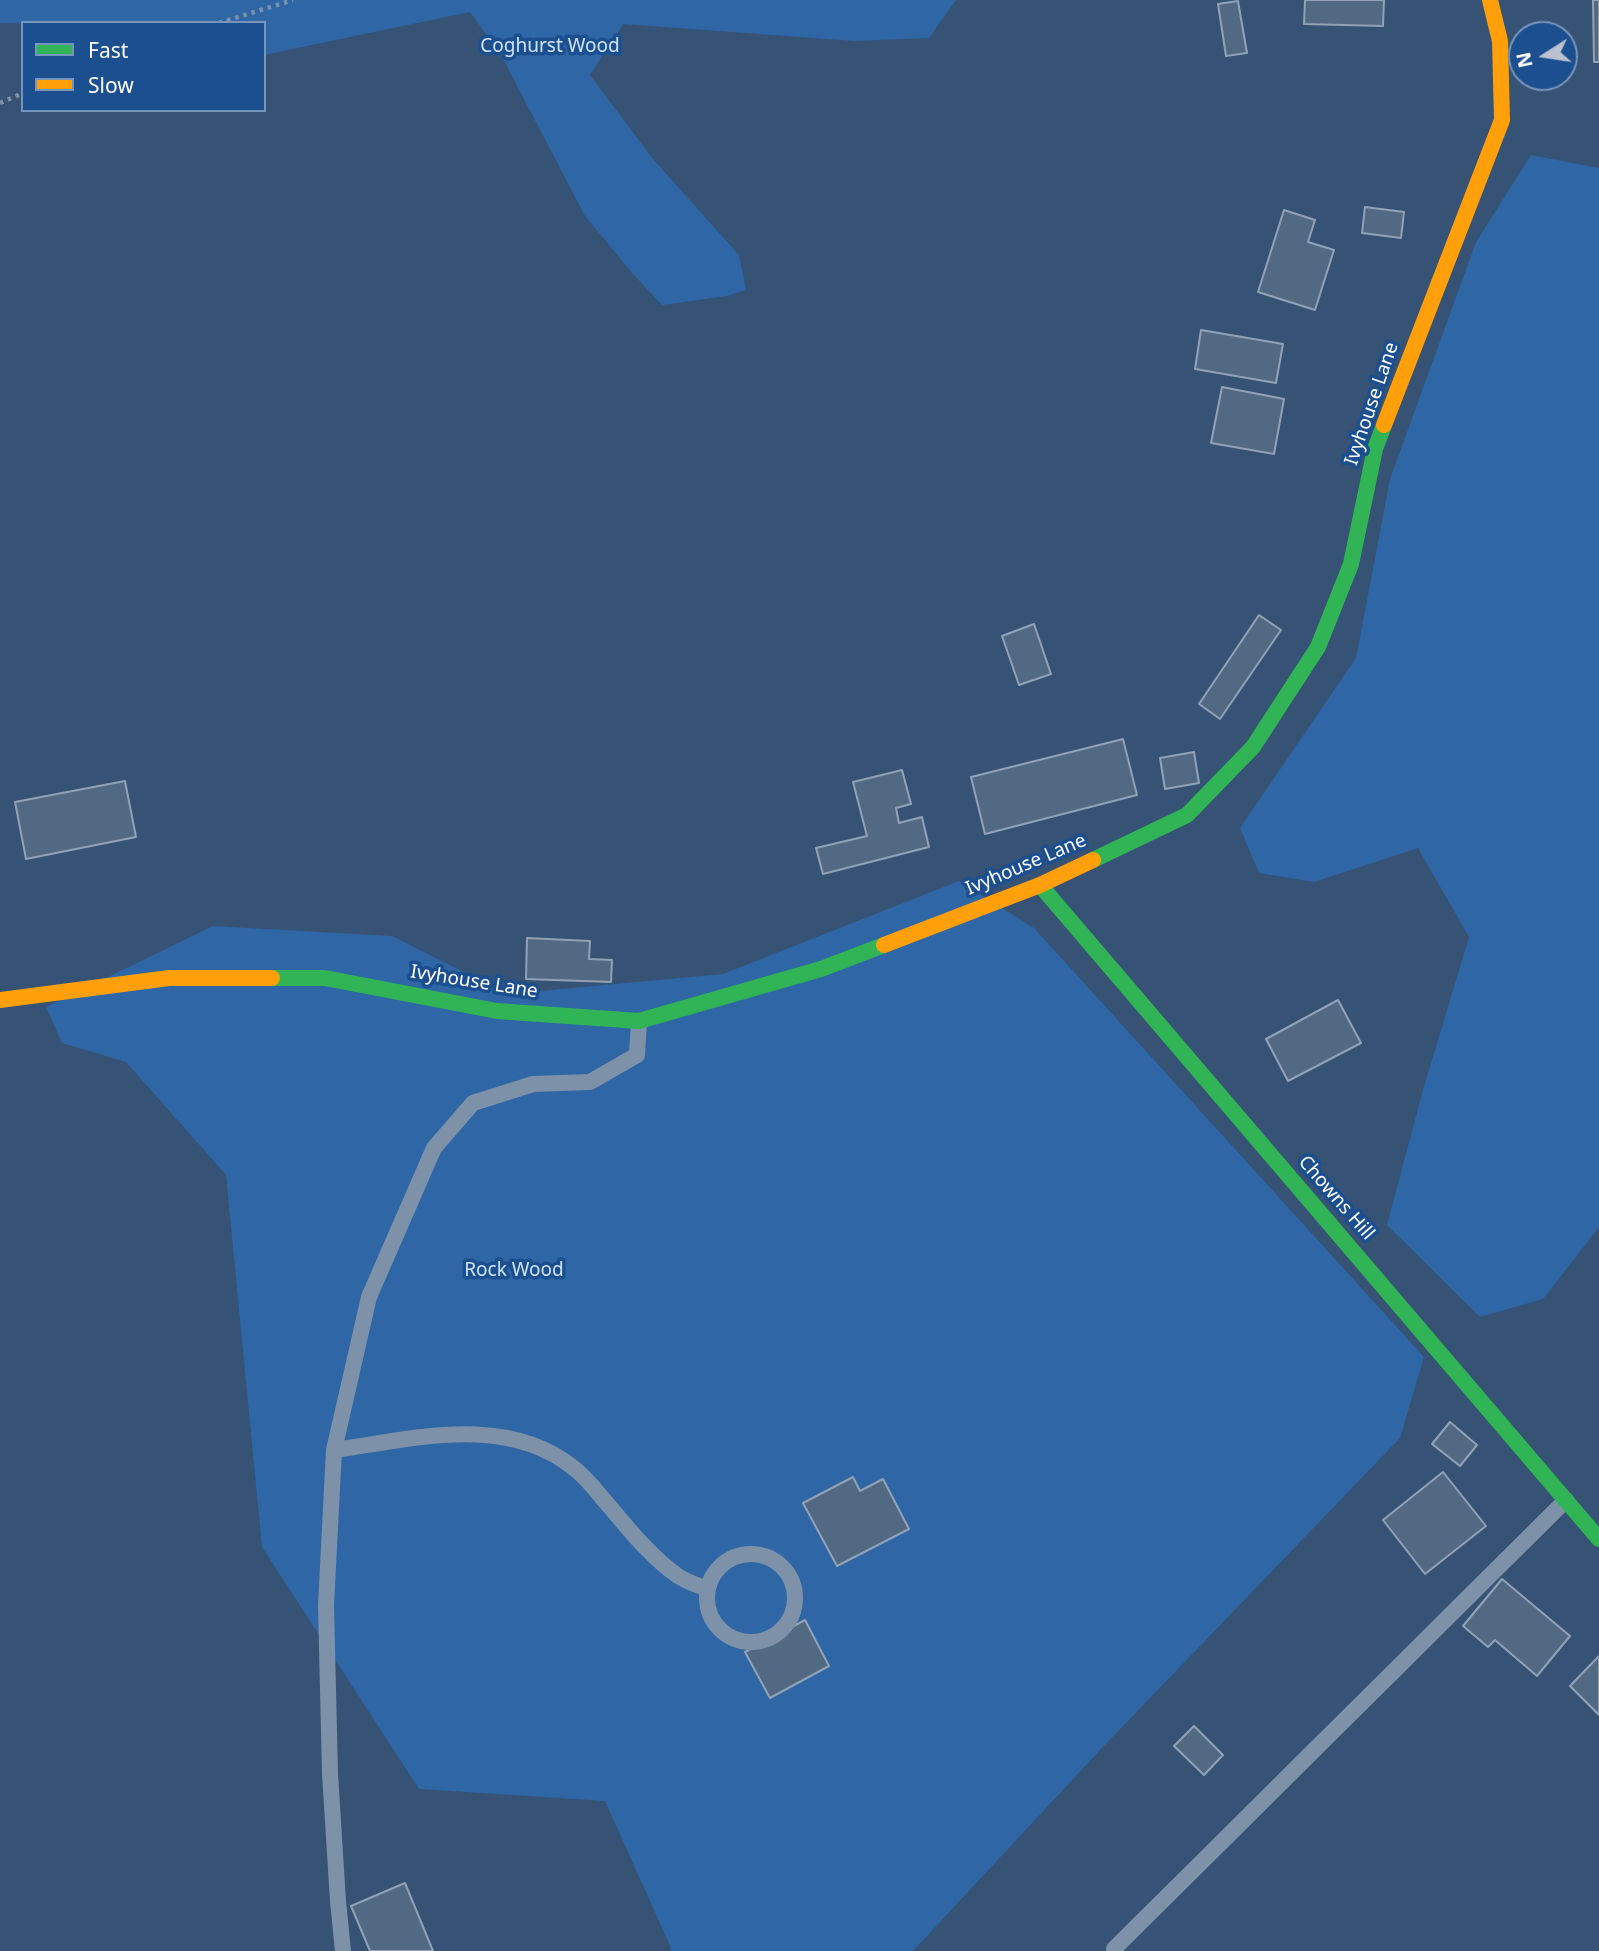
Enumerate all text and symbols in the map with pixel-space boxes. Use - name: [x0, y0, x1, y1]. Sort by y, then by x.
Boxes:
- legend: [21, 21, 266, 112]
- north arrow: [1508, 21, 1578, 91]
- text: Fast: [88, 36, 128, 64]
- park label: Coghurst Wood: [480, 36, 620, 58]
- text: N: [1510, 50, 1539, 70]
- text: Slow: [88, 71, 134, 99]
- street label: Ivyhouse Lane: [1340, 339, 1404, 469]
- street label: Ivyhouse Lane: [962, 829, 1090, 901]
- street label: Ivyhouse Lane: [409, 961, 539, 1003]
- street label: Chowns Hill: [1293, 1151, 1379, 1245]
- park label: Rock Wood: [464, 1260, 564, 1282]

